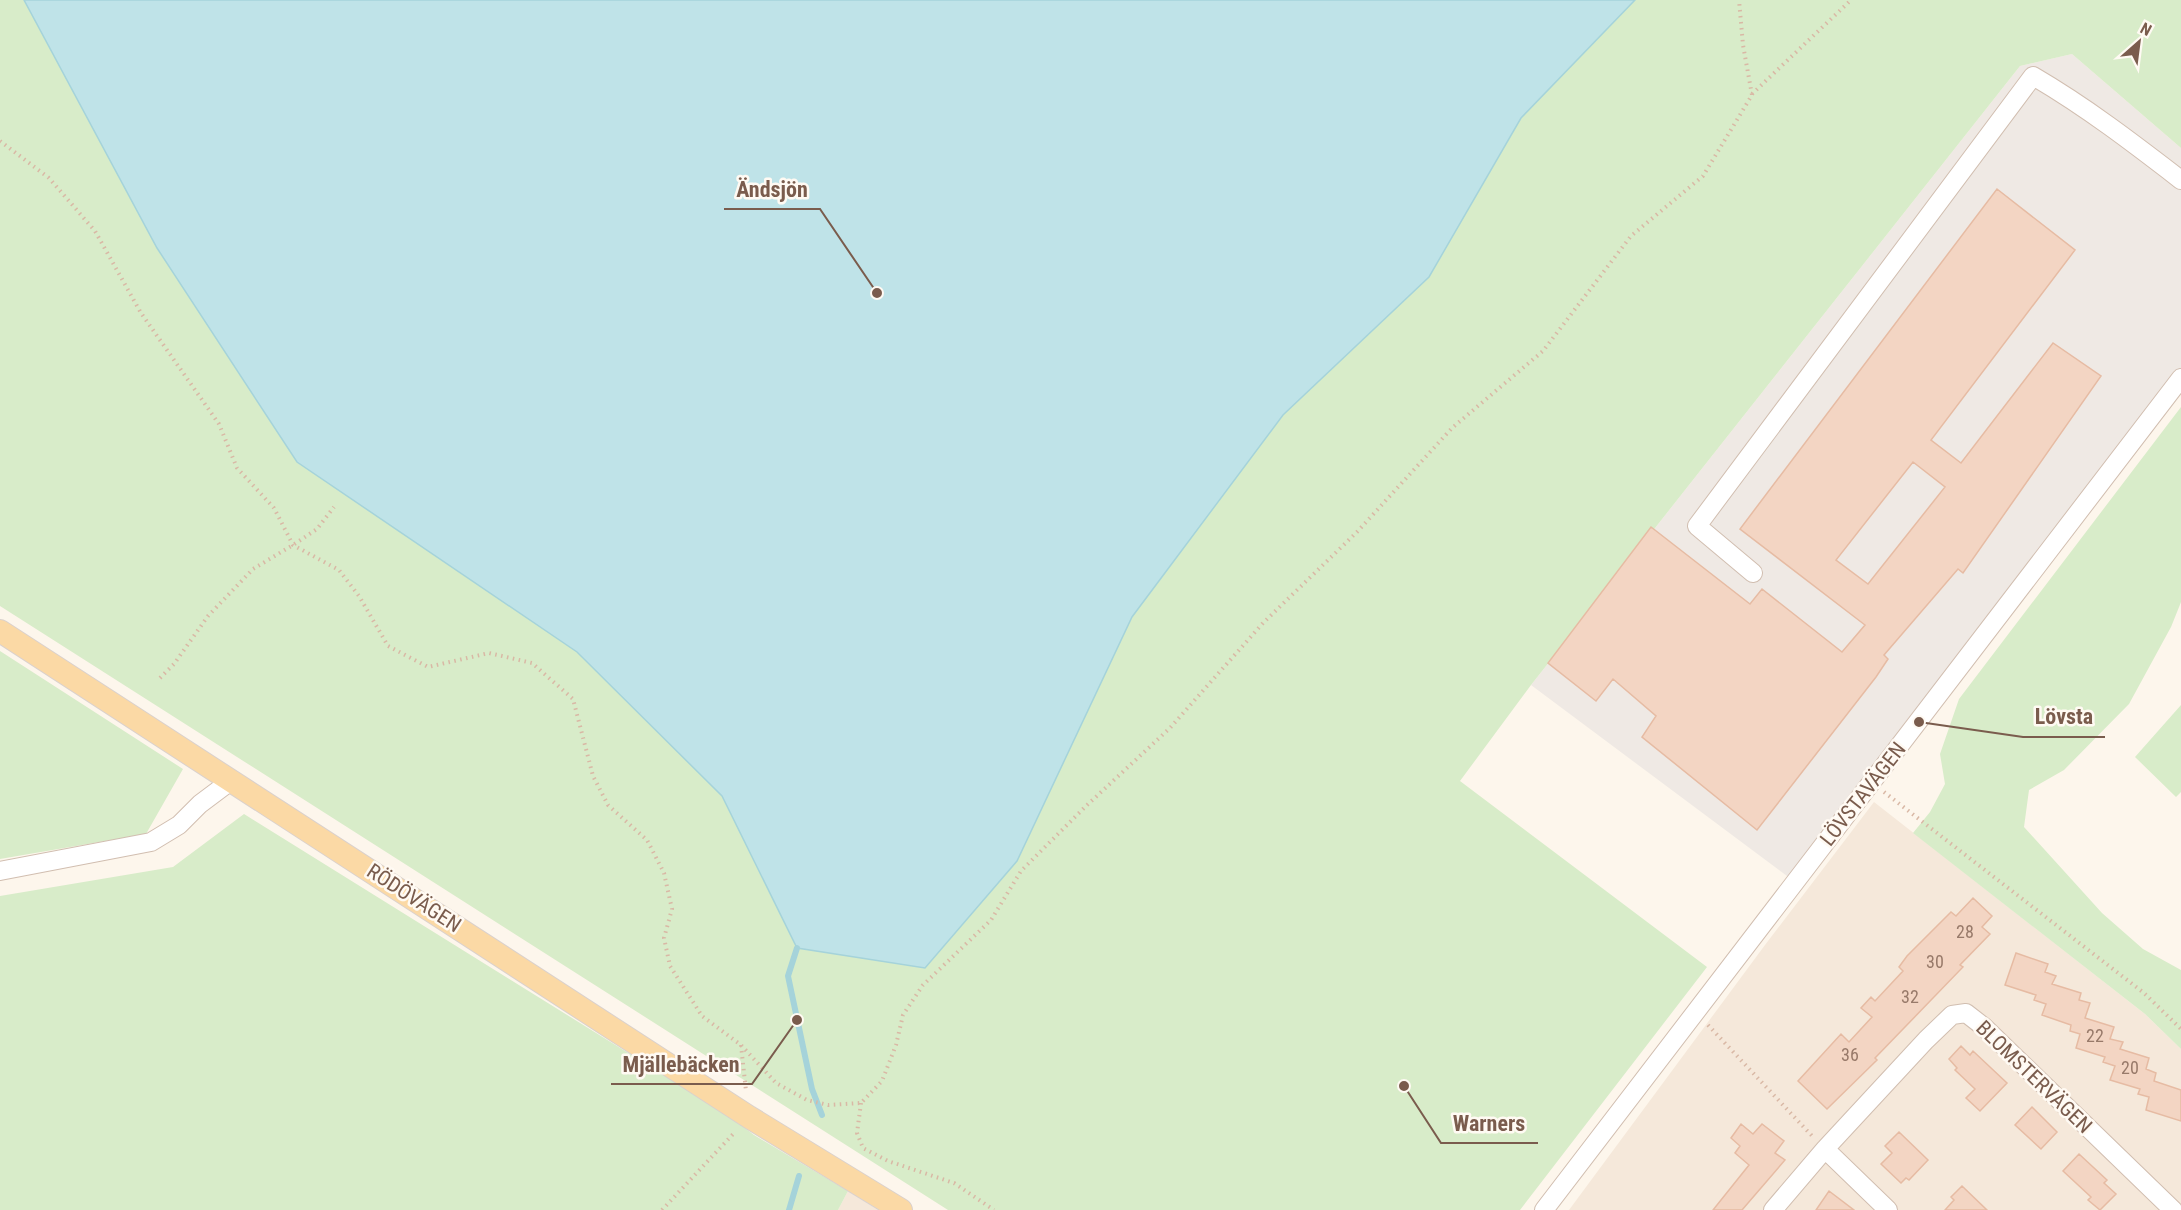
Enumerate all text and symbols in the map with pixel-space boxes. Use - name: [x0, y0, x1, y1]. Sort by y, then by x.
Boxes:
- north arrow: [2109, 12, 2169, 72]
- text: N: [2137, 19, 2155, 40]
- callout: Ändsjön: [724, 169, 820, 209]
- text: Ändsjön: [736, 177, 808, 202]
- callout: Lövsta: [2023, 697, 2105, 737]
- text: Lövsta: [2035, 704, 2093, 729]
- street label: LÖVSTAVÄGEN: [1815, 738, 1911, 850]
- street label: RÖDÖVÄGEN: [363, 859, 465, 937]
- house number: 28: [1956, 921, 1974, 942]
- house number: 30: [1926, 951, 1944, 972]
- house number: 32: [1901, 986, 1919, 1007]
- street label: BLOMSTERVÄGEN: [1971, 1016, 2097, 1138]
- house number: 22: [2086, 1025, 2104, 1046]
- callout: Mjällebäcken: [611, 1044, 752, 1084]
- house number: 36: [1841, 1044, 1859, 1065]
- text: Mjällebäcken: [622, 1052, 740, 1077]
- house number: 20: [2121, 1057, 2139, 1078]
- callout: Warners: [1441, 1103, 1538, 1143]
- text: Warners: [1453, 1111, 1525, 1136]

